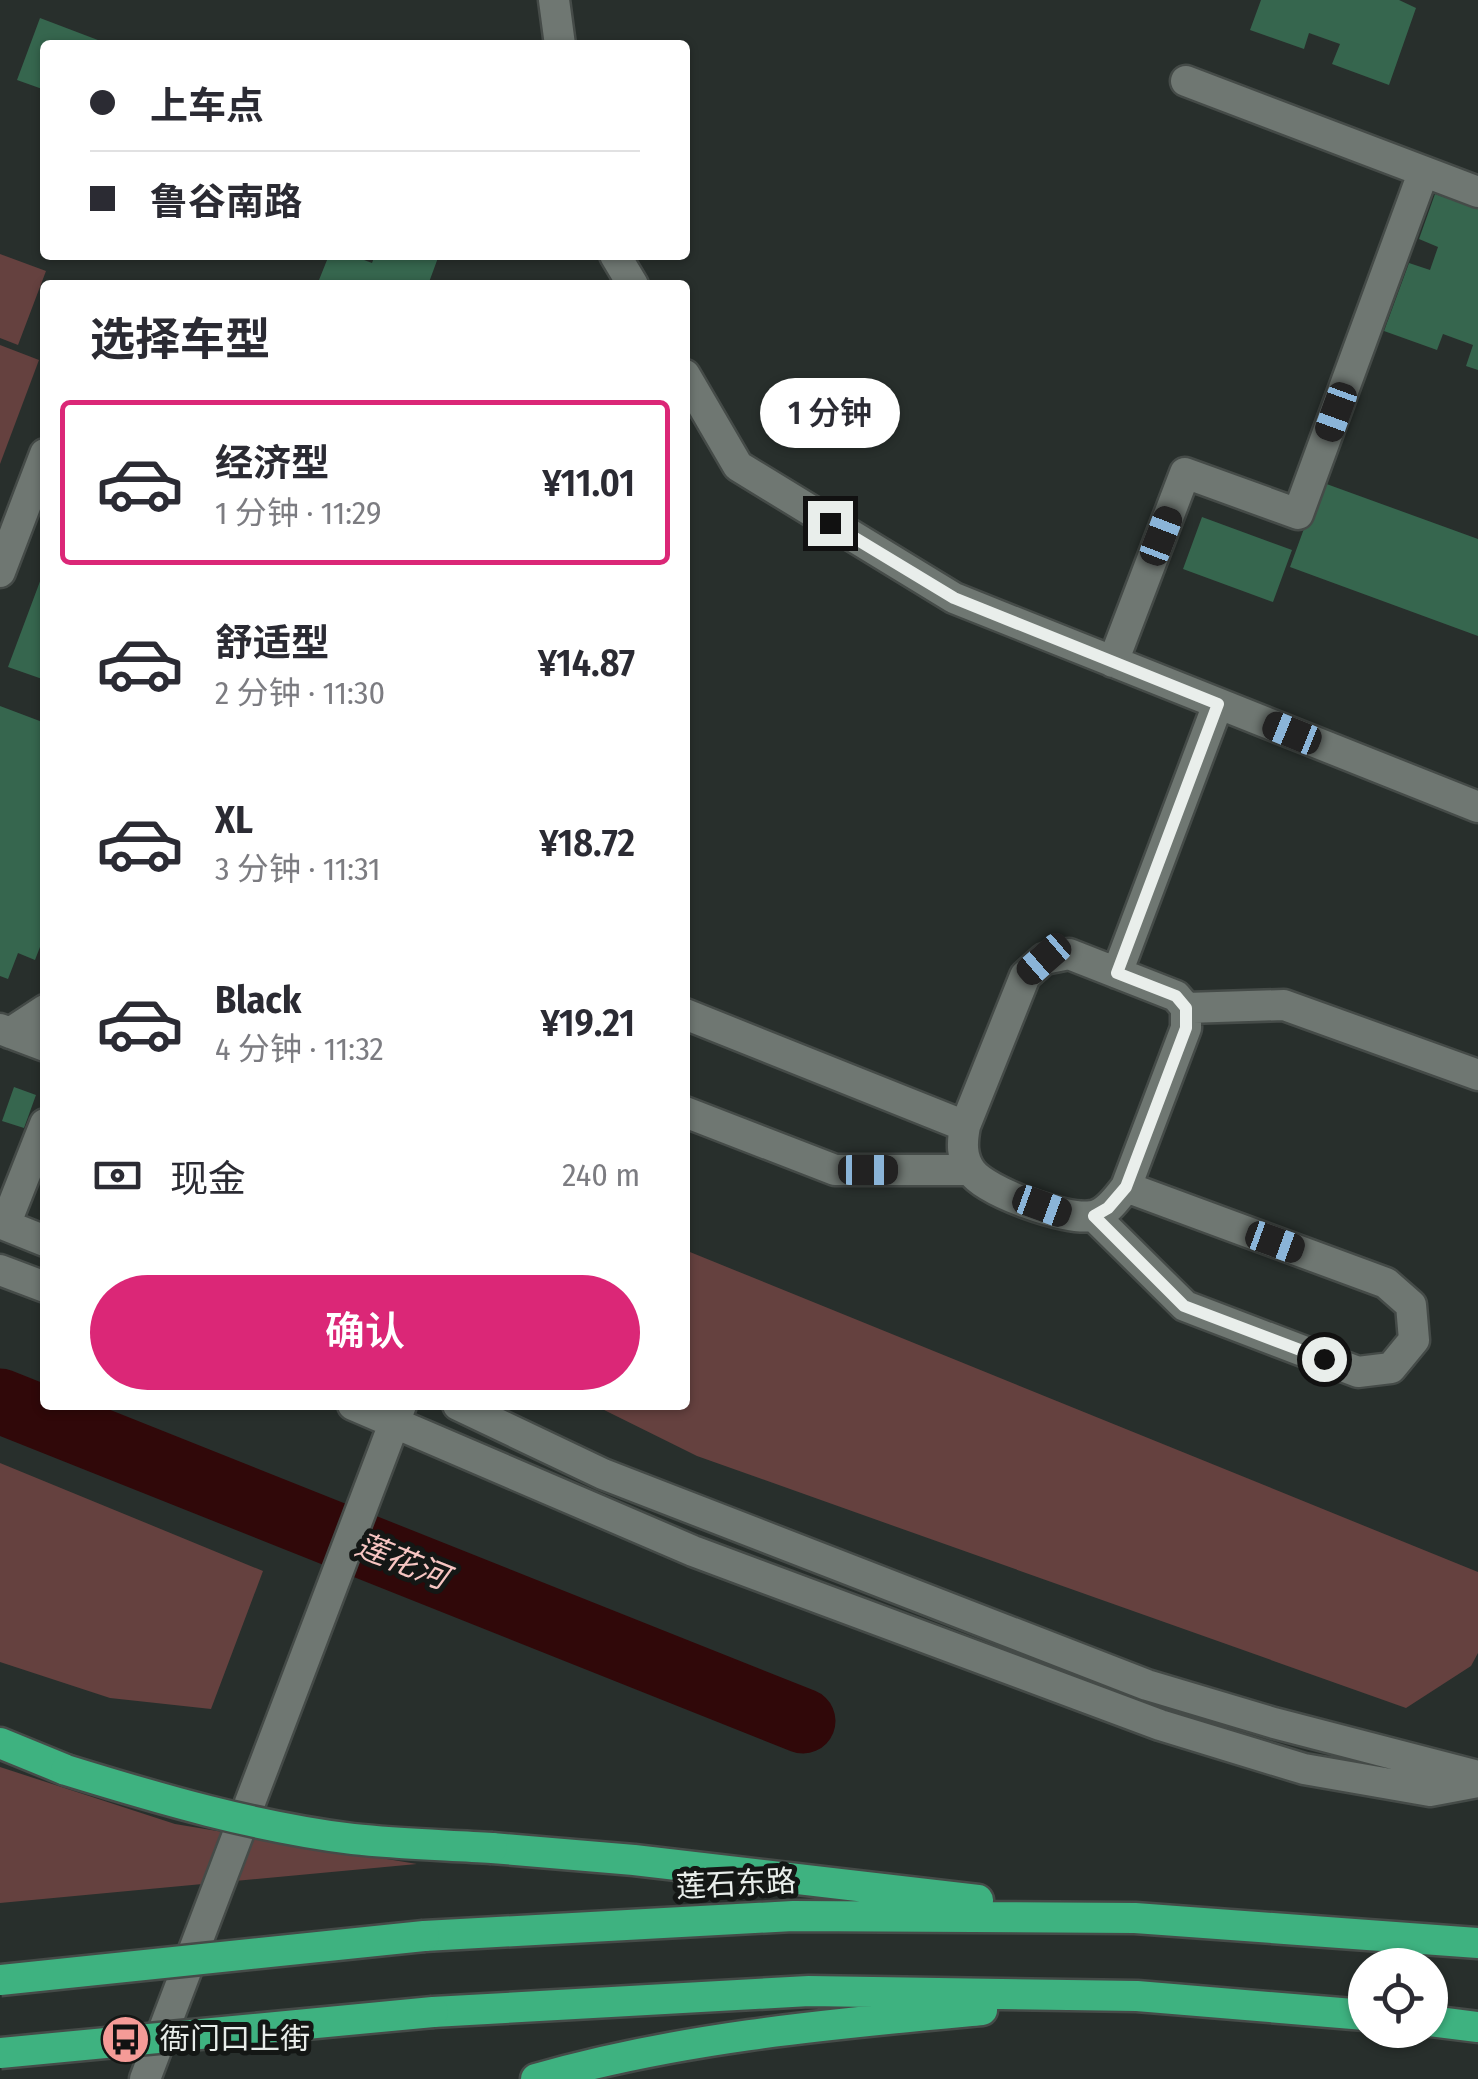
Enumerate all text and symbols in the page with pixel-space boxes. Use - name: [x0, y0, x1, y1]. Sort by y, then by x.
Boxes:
- text: 上车点: [150, 83, 264, 129]
- text: 鲁谷南路: [150, 179, 302, 225]
- text: 选择车型: [90, 313, 270, 367]
- callout: 1 分钟: [760, 378, 900, 448]
- car: [1312, 379, 1360, 445]
- text: 1 分钟: [788, 394, 872, 432]
- icon: car: [95, 438, 185, 528]
- text: 经济型: [215, 440, 329, 486]
- text: ¥11.01: [542, 460, 635, 506]
- text: 1 分钟 · 11:29: [215, 494, 382, 532]
- route end: [808, 501, 853, 546]
- car: [1136, 503, 1186, 569]
- icon: car: [95, 618, 185, 708]
- text: 舒适型: [215, 620, 329, 666]
- text: ¥14.87: [538, 640, 635, 686]
- text: 2 分钟 · 11:30: [215, 674, 385, 712]
- car: [1259, 708, 1325, 758]
- text: XL: [215, 797, 253, 843]
- icon: car: [95, 798, 185, 888]
- text: ¥18.72: [539, 820, 635, 866]
- text: 3 分钟 · 11:31: [215, 850, 381, 888]
- car: [1012, 928, 1076, 990]
- text: Black: [215, 977, 301, 1023]
- icon: car: [95, 978, 185, 1068]
- text: ¥19.21: [540, 1000, 635, 1046]
- text: 4 分钟 · 11:32: [215, 1030, 384, 1068]
- icon: cash: [90, 1148, 145, 1203]
- car: [838, 1155, 898, 1185]
- text: 现金: [170, 1156, 246, 1202]
- text: 240 m: [562, 1156, 640, 1194]
- car: [1009, 1182, 1075, 1230]
- car: [1242, 1218, 1308, 1266]
- button: 确认: [90, 1275, 640, 1390]
- route start: [1302, 1337, 1347, 1382]
- water label: 莲花河: [350, 1525, 459, 1599]
- street label: 莲石东路: [675, 1863, 797, 1905]
- map controls: [1348, 1948, 1448, 2048]
- button: locate: [1348, 1948, 1448, 2048]
- bus stop icon: 衙门口上街: [99, 2013, 151, 2065]
- place label: 衙门口上街: [160, 2021, 310, 2057]

